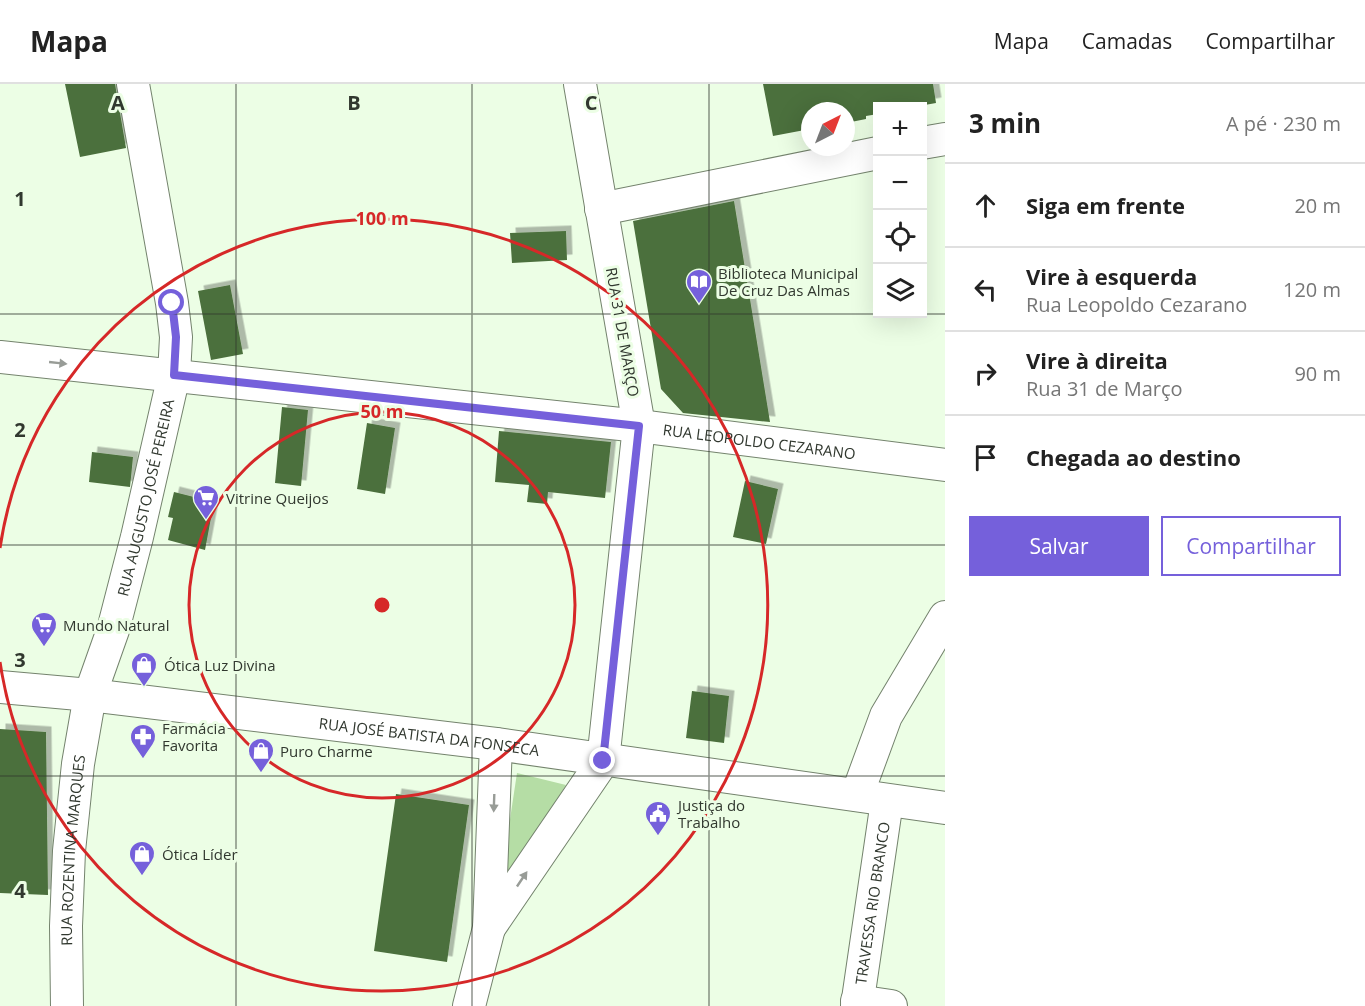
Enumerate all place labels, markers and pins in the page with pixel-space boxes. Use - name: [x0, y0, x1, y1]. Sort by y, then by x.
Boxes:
- place label: Biblioteca Municipal De Cruz Das Almas: [718, 263, 858, 300]
- library icon: Biblioteca Municipal De Cruz Das Almas: [684, 267, 714, 305]
- supermarket icon: Vitrine Queijos: [191, 483, 221, 521]
- place label: Vitrine Queijos: [226, 488, 329, 508]
- centre of rings: [372, 595, 392, 615]
- supermarket icon: Mundo Natural: [29, 610, 59, 648]
- place label: Mundo Natural: [63, 615, 169, 635]
- shop icon: Ótica Luz Divina: [129, 650, 159, 688]
- place label: Ótica Luz Divina: [164, 655, 276, 675]
- place label: Farmácia Favorita: [162, 718, 226, 755]
- pharmacy icon: Farmácia Favorita: [128, 722, 158, 760]
- shop icon: Puro Charme: [246, 736, 276, 774]
- place label: Puro Charme: [280, 741, 373, 761]
- place label: Justiça do Trabalho: [676, 795, 745, 832]
- public building icon: Justiça do Trabalho: [643, 799, 673, 837]
- shop icon: Ótica Líder: [127, 839, 157, 877]
- place label: Ótica Líder: [162, 844, 238, 864]

